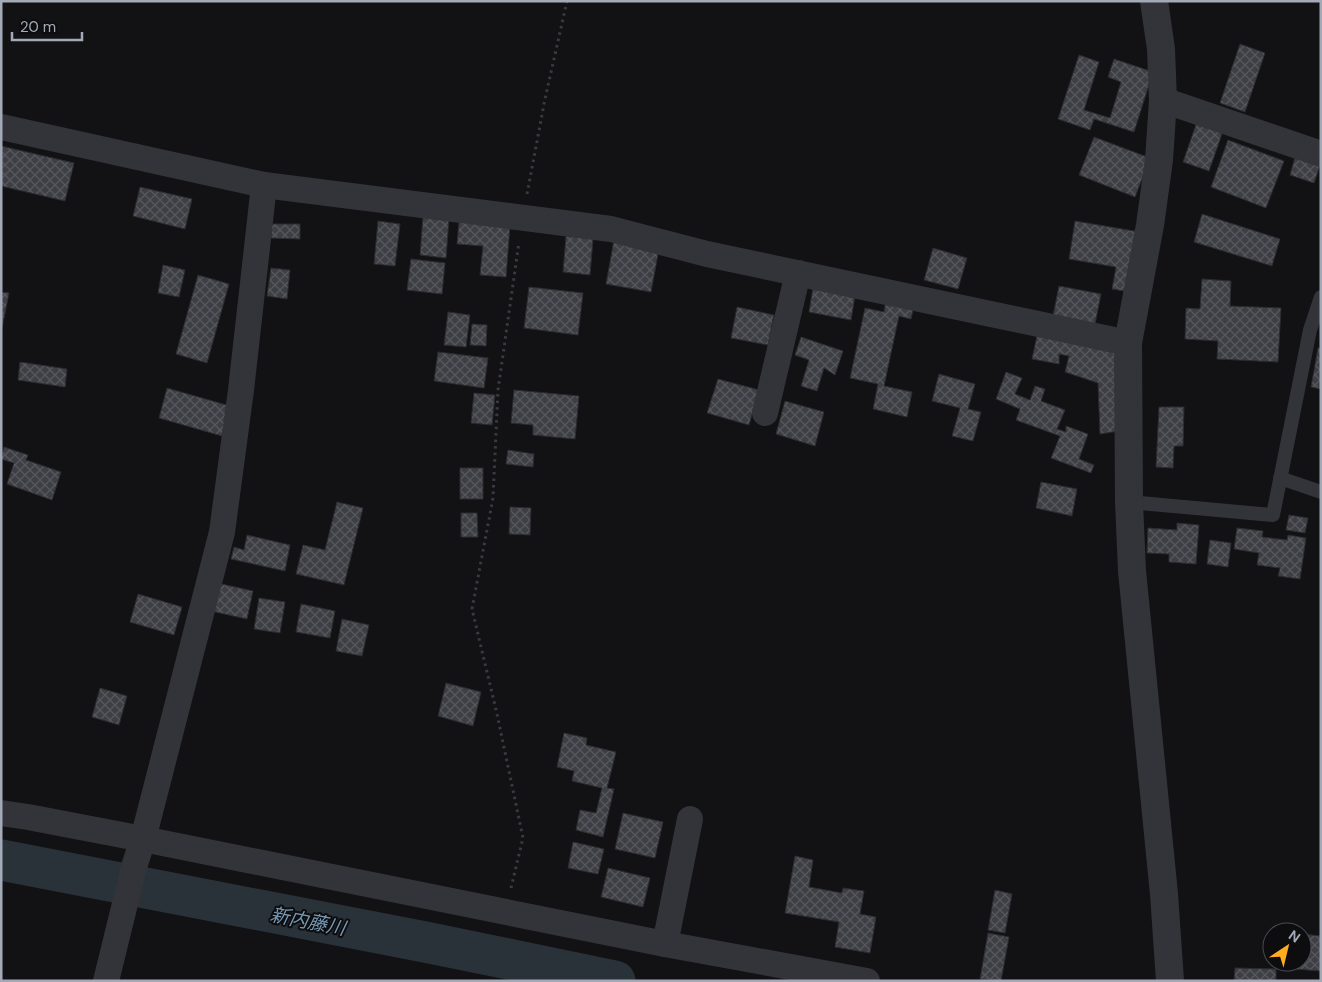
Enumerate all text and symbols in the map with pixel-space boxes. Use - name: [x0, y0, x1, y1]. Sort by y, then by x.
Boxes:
- scale bar: [12, 10, 82, 42]
- text: 20 m: [20, 17, 56, 37]
- water label: 新内藤川: [268, 902, 350, 941]
- north arrow: [1262, 922, 1312, 972]
- text: N: [1285, 926, 1304, 947]

